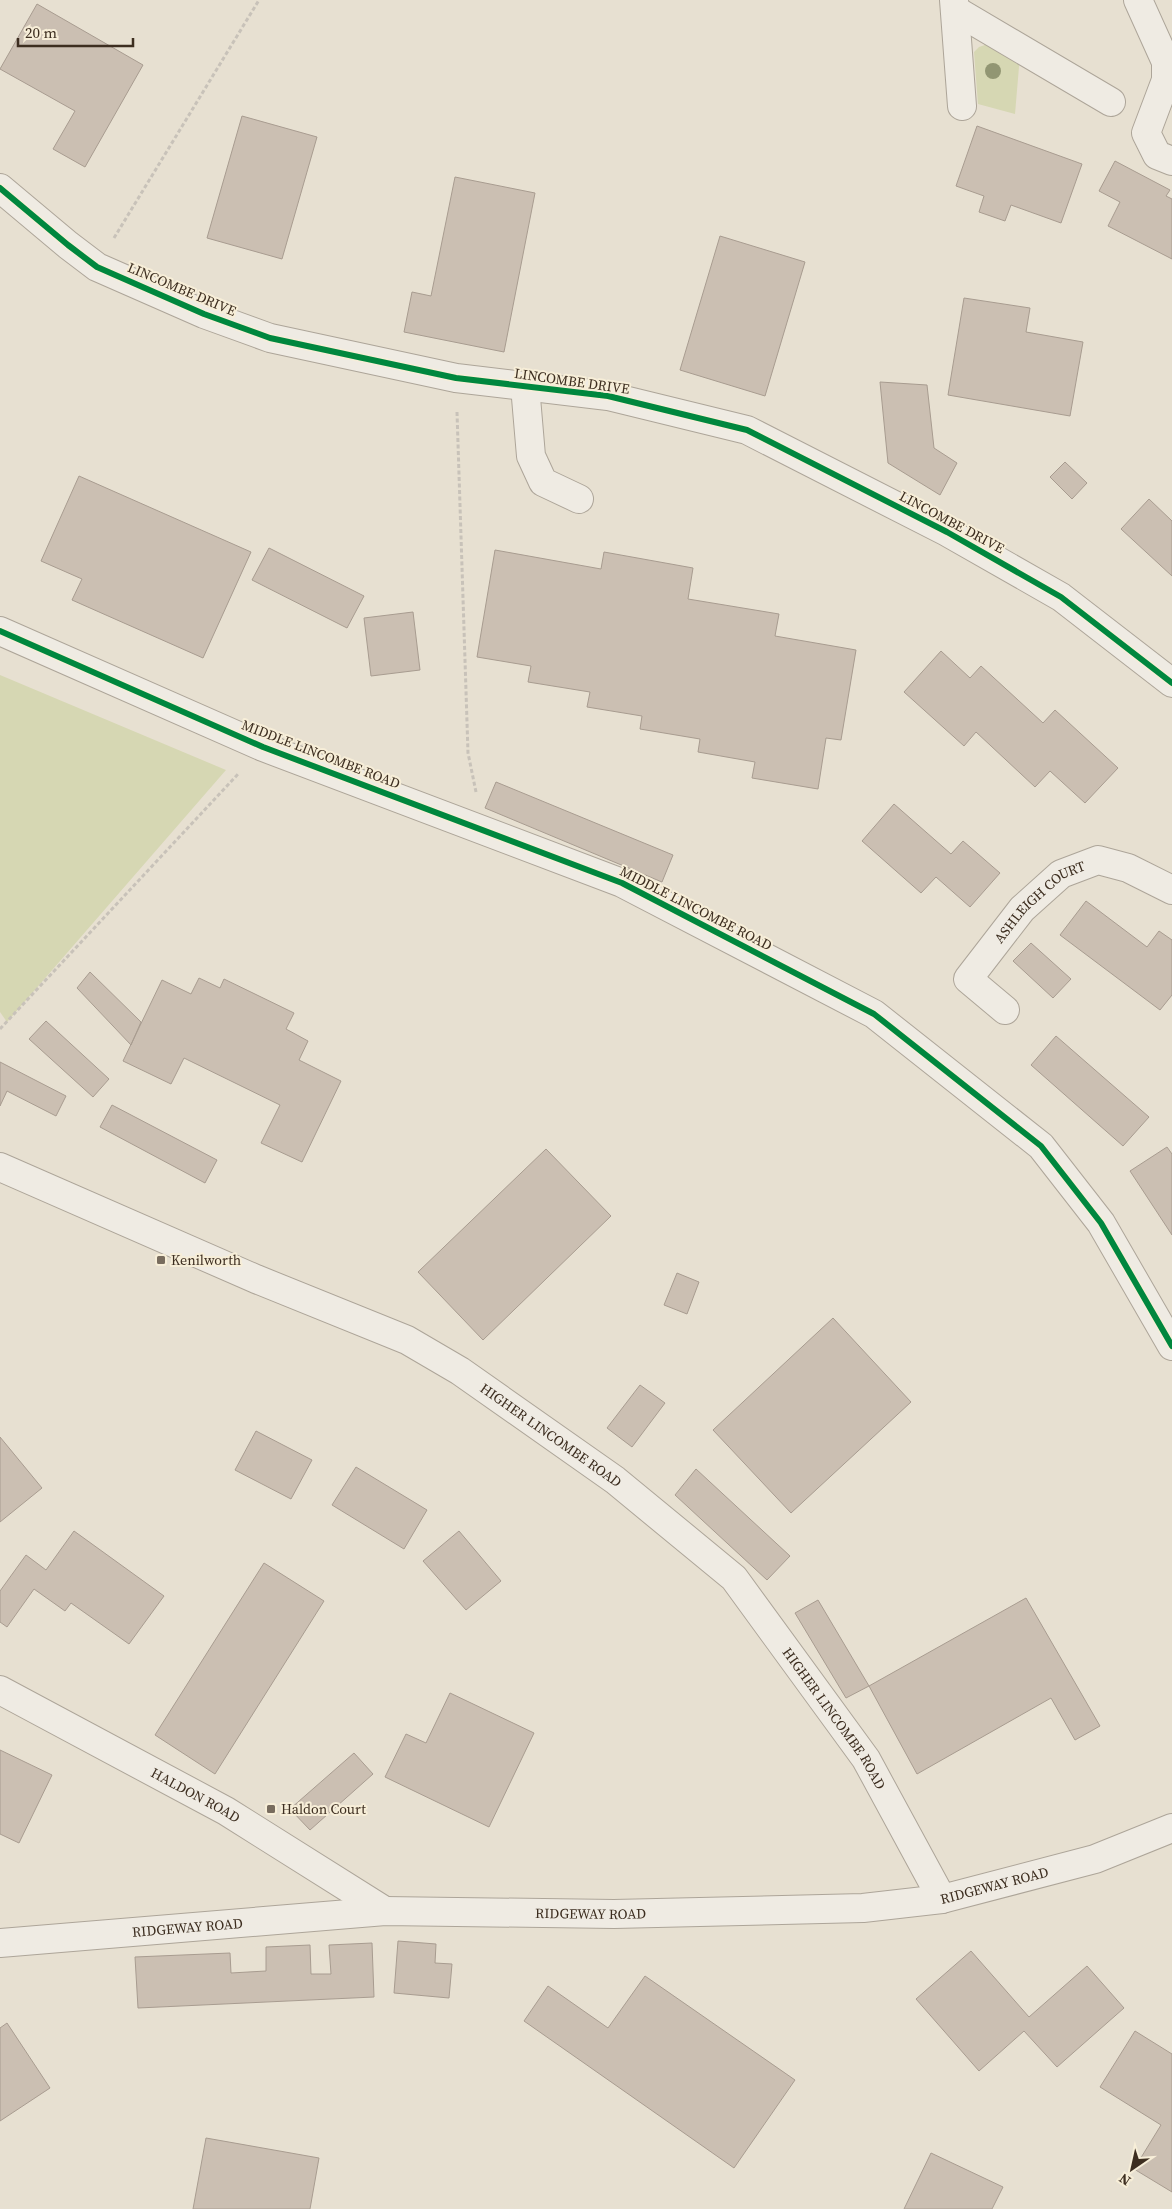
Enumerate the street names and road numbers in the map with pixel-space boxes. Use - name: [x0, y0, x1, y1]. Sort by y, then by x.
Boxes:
- street label: LINCOMBE DRIVE: [125, 257, 239, 321]
- street label: LINCOMBE DRIVE: [513, 363, 631, 399]
- street label: LINCOMBE DRIVE: [896, 486, 1008, 558]
- street label: MIDDLE LINCOMBE ROAD: [239, 714, 403, 794]
- street label: ASHLEIGH COURT: [989, 856, 1088, 947]
- street label: MIDDLE LINCOMBE ROAD: [616, 861, 776, 955]
- street label: HIGHER LINCOMBE ROAD: [476, 1378, 626, 1492]
- street label: HIGHER LINCOMBE ROAD: [778, 1643, 891, 1793]
- street label: HALDON ROAD: [147, 1763, 244, 1828]
- street label: RIDGEWAY ROAD: [938, 1862, 1051, 1909]
- street label: RIDGEWAY ROAD: [535, 1903, 646, 1924]
- street label: RIDGEWAY ROAD: [131, 1913, 244, 1942]

